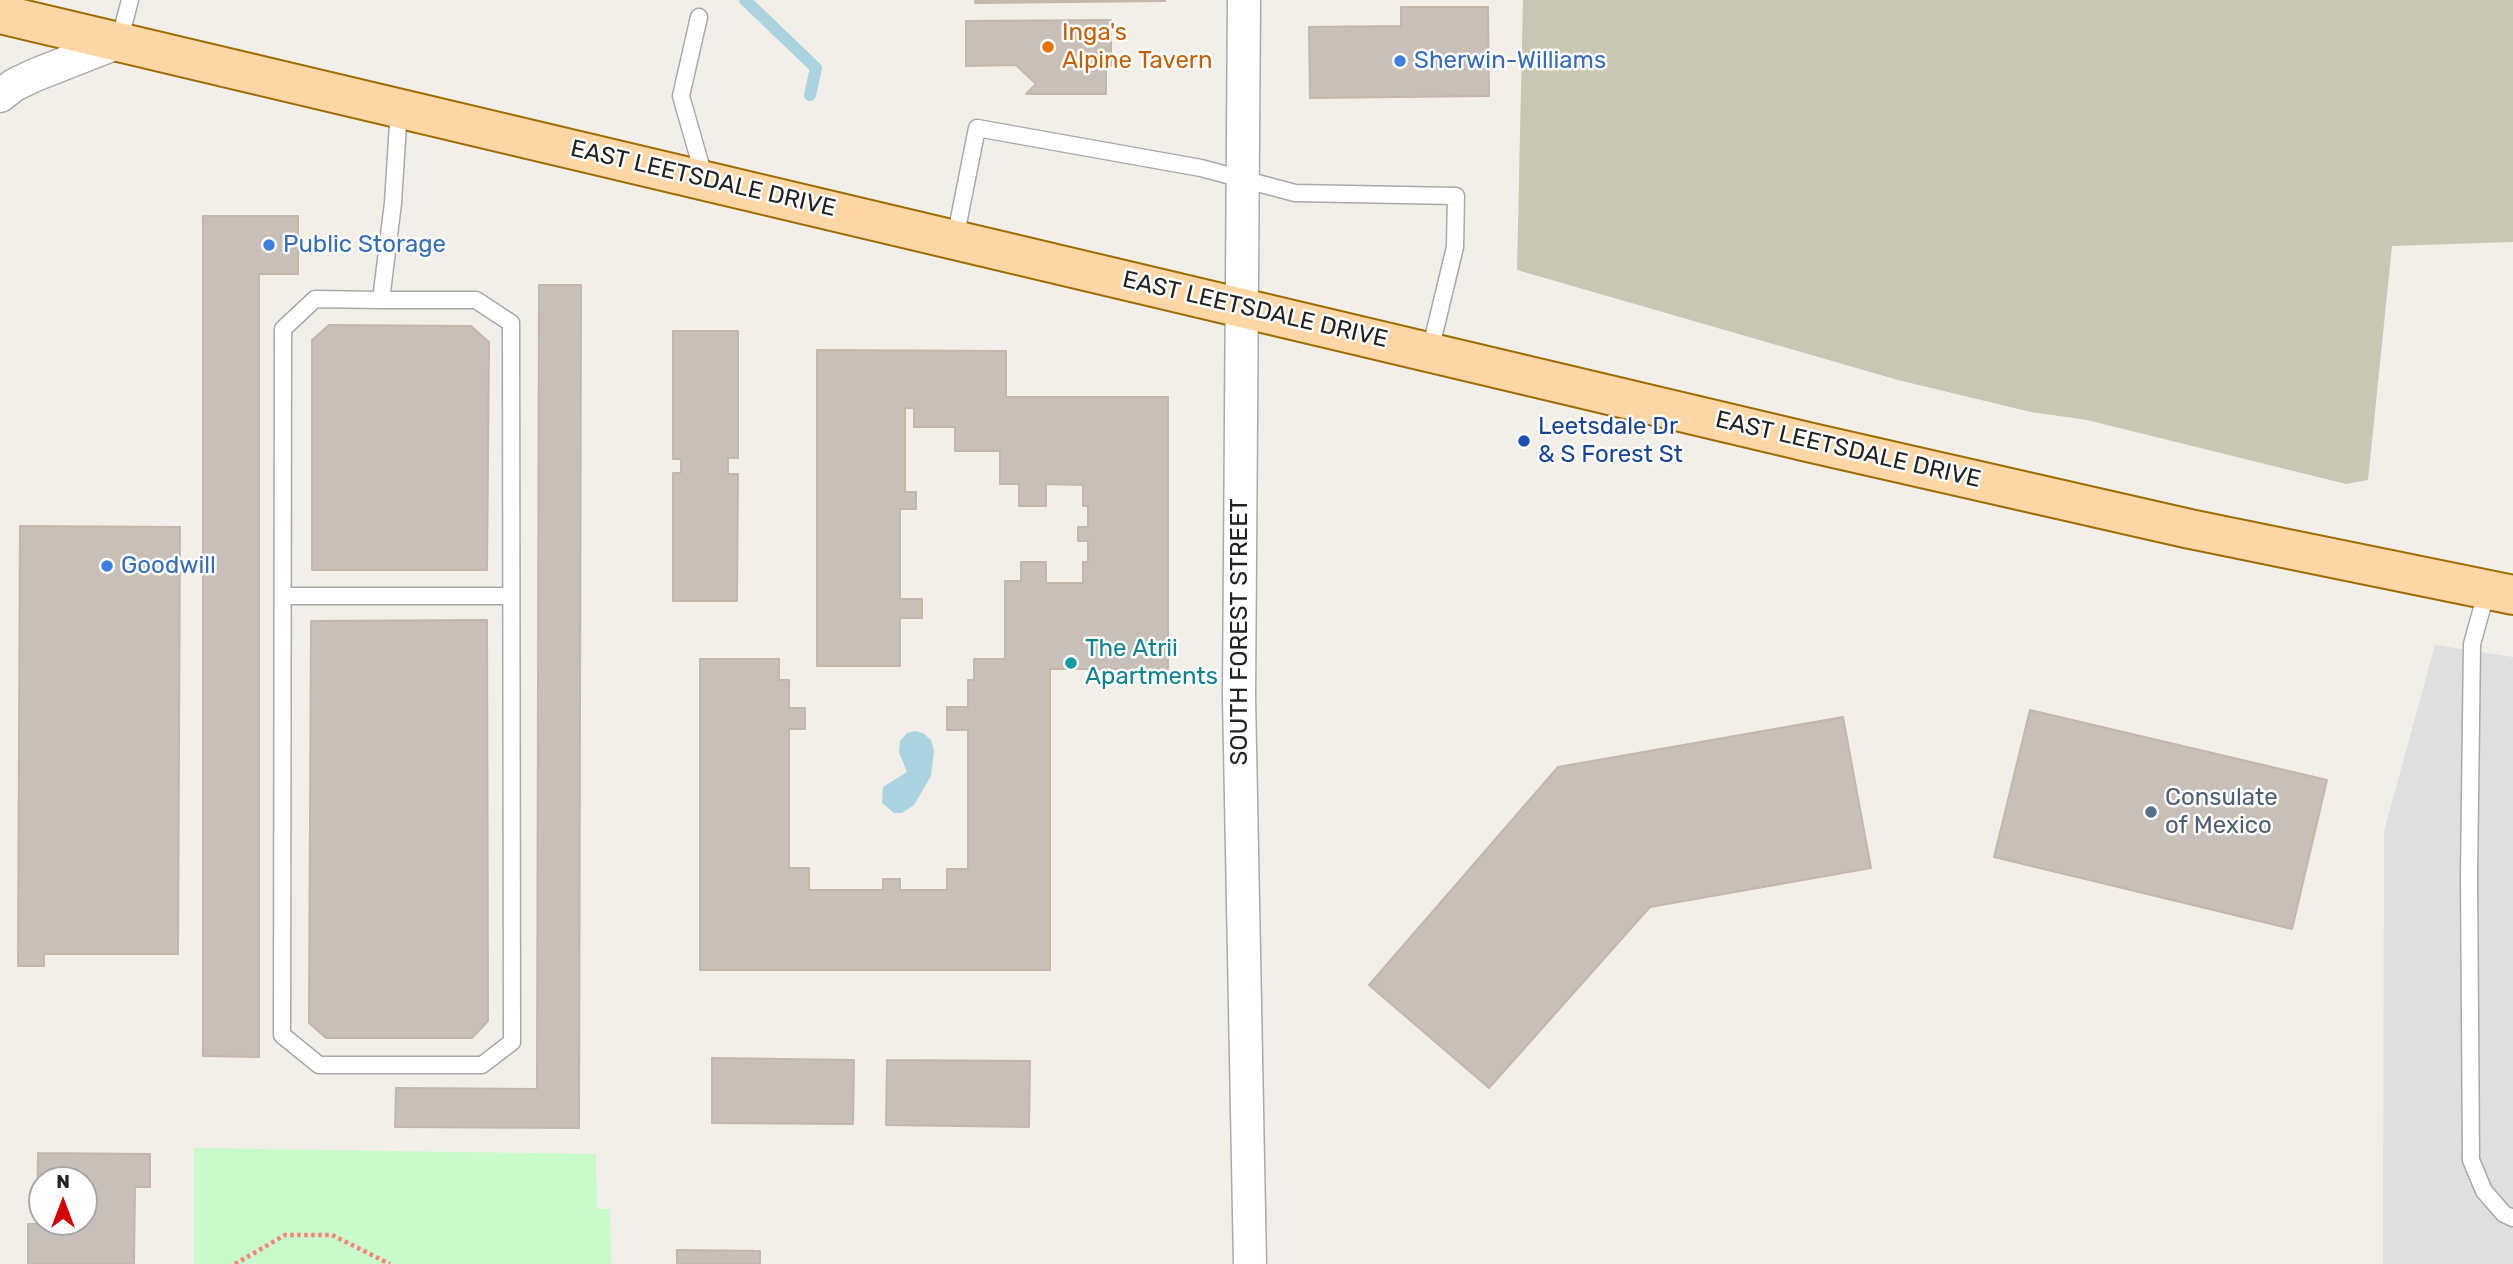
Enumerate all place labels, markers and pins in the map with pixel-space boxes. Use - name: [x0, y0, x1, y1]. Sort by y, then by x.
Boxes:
- place label: Inga's Alpine Tavern: [1062, 19, 1213, 75]
- marker: Inga's Alpine Tavern: [1040, 39, 1056, 55]
- place label: Sherwin-Williams: [1414, 47, 1606, 75]
- marker: Sherwin-Williams: [1392, 53, 1408, 69]
- place label: Public Storage: [283, 231, 446, 259]
- marker: Public Storage: [261, 237, 277, 253]
- place label: Leetsdale Dr & S Forest St: [1538, 413, 1683, 469]
- marker: Leetsdale Dr & S Forest St: [1516, 433, 1532, 449]
- place label: Goodwill: [121, 552, 216, 580]
- marker: Goodwill: [99, 558, 115, 574]
- place label: The Atrii Apartments: [1085, 635, 1218, 691]
- marker: The Atrii Apartments: [1063, 655, 1079, 671]
- place label: Consulate of Mexico: [2165, 784, 2278, 840]
- marker: Consulate of Mexico: [2143, 804, 2159, 820]

